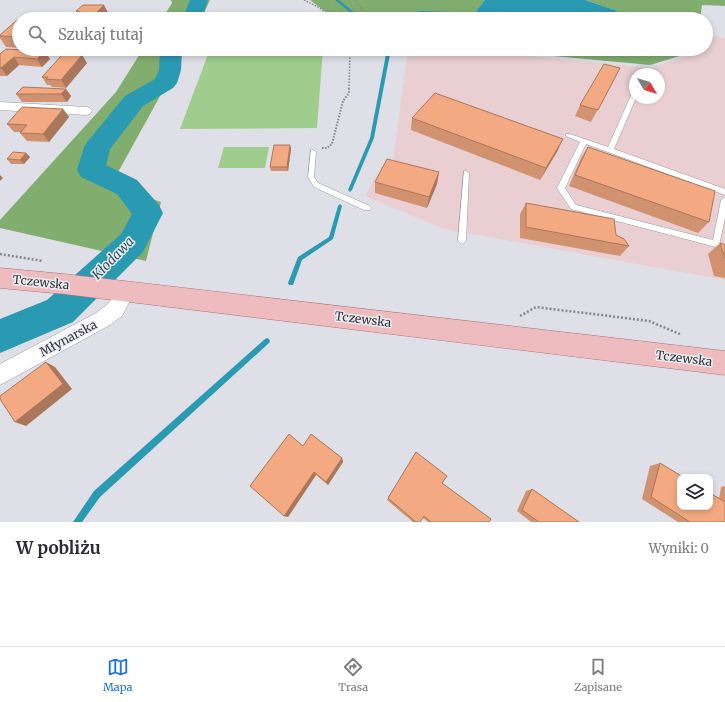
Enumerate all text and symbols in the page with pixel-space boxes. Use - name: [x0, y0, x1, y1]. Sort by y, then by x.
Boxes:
- search box: [12, 12, 713, 56]
- icon: search: [26, 23, 48, 45]
- text: Szukaj tutaj: [58, 25, 143, 44]
- north arrow: [629, 68, 665, 104]
- water label: Kłodawa: [88, 233, 138, 284]
- street label: Tczewska: [12, 272, 71, 292]
- street label: Tczewska: [334, 308, 393, 330]
- street label: Młynarska: [37, 316, 100, 359]
- street label: Tczewska: [655, 347, 714, 369]
- map controls: [677, 474, 713, 510]
- button: layers: [677, 474, 713, 510]
- text: W pobliżu: [16, 537, 101, 559]
- text: Wyniki: 0: [649, 540, 709, 557]
- tab: Mapa: [103, 656, 132, 694]
- tab: Trasa: [338, 656, 368, 694]
- tab: Zapisane: [574, 656, 622, 694]

